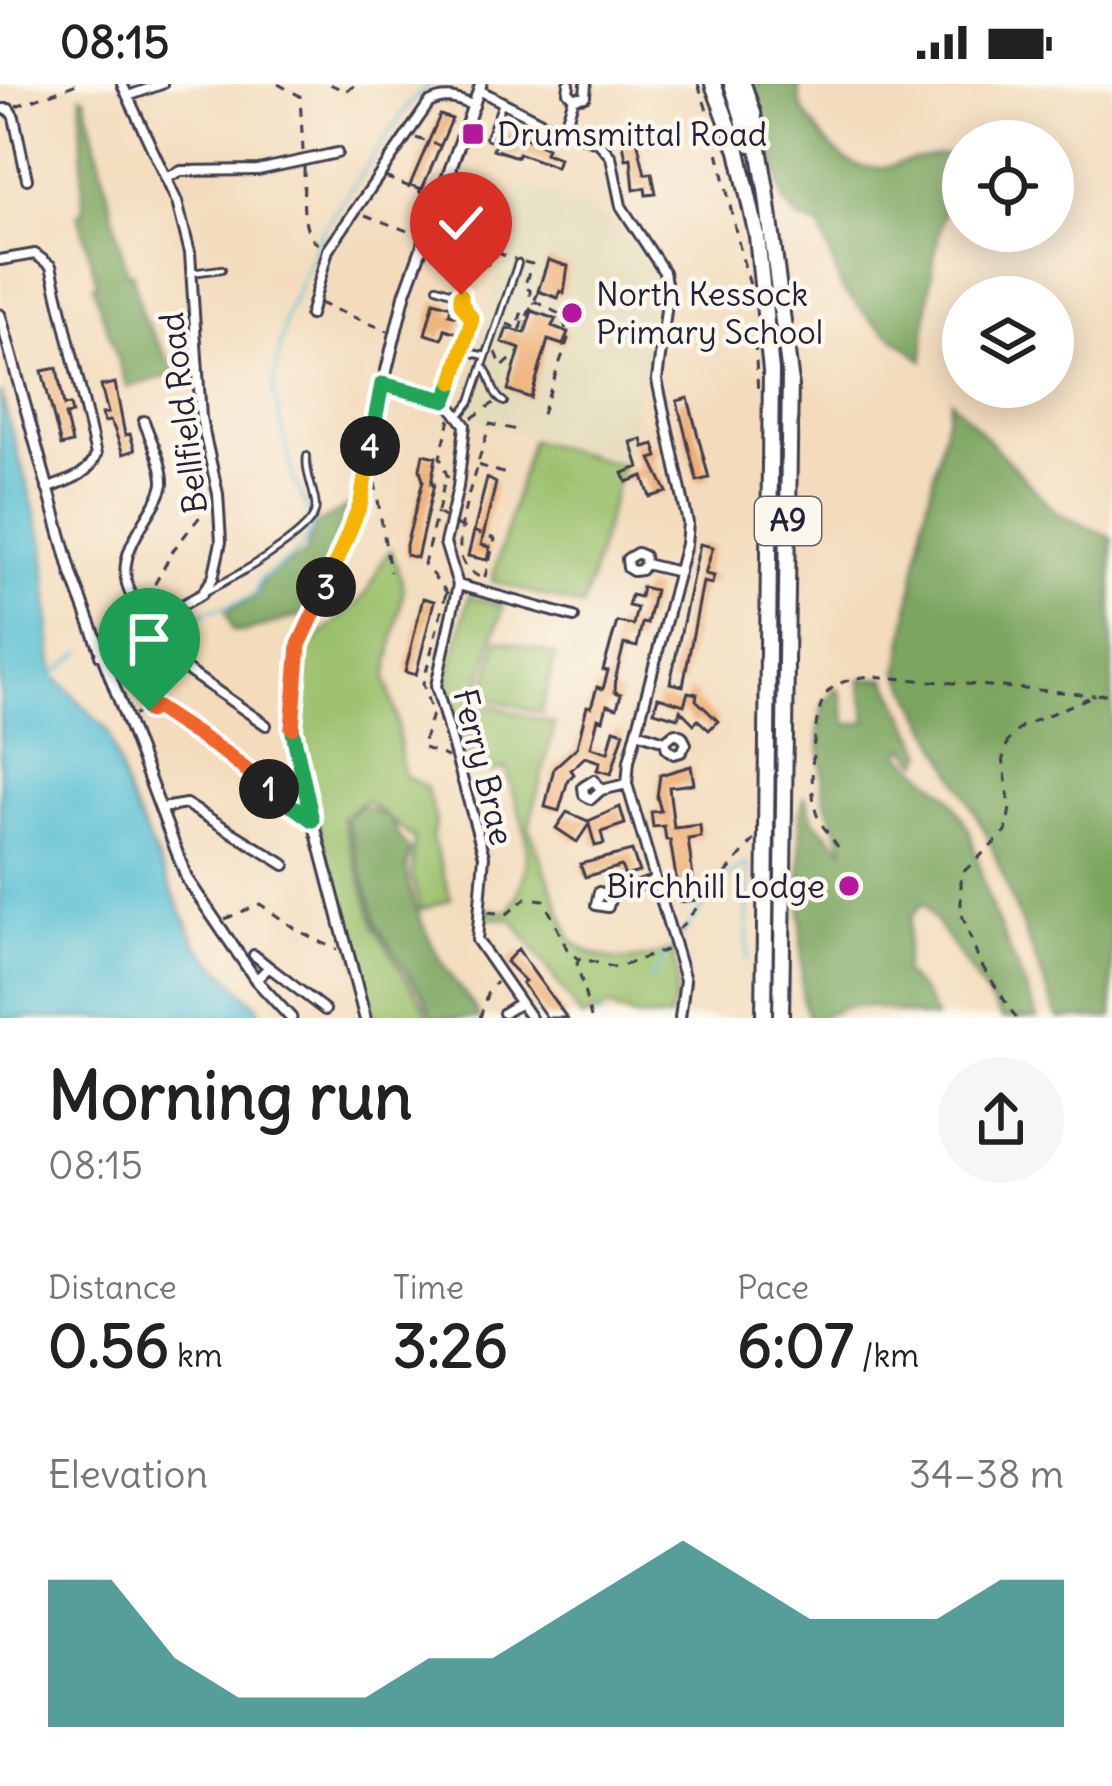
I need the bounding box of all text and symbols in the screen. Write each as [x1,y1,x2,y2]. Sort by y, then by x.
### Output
text: 08:15 [60,14,169,70]
place label: Drumsmittal Road [497,113,767,155]
map controls [942,120,1074,408]
button: locate [942,120,1074,252]
marker: Drumsmittal Road [460,121,486,147]
pin [410,172,512,295]
icon: check [428,190,494,256]
place label: North Kessock Primary School [596,273,823,353]
button: layers [942,276,1074,408]
marker: North Kessock Primary School [559,300,585,326]
street label: Bellfield Road [150,310,216,516]
pin: 4 [340,416,400,476]
text: 4 [360,425,380,467]
road number: A9 [755,497,821,545]
pin: 3 [296,557,356,617]
text: 3 [317,566,335,608]
pin [98,588,200,711]
icon: arrive [116,606,182,672]
street label: Ferry Brae [444,685,524,849]
pin: 1 [239,759,299,819]
text: 1 [262,768,276,810]
place label: Birchhill Lodge [606,865,825,907]
marker: Birchhill Lodge [836,873,862,899]
text: Morning run [48,1054,412,1137]
button: share [938,1057,1064,1183]
text: 08:15 [48,1141,143,1190]
text: Distance [48,1266,177,1308]
text: Time [393,1266,464,1308]
text: Pace [737,1266,809,1308]
text: 0.56 [48,1308,169,1383]
text: 3:26 [393,1308,508,1383]
text: 6:07 [737,1308,854,1383]
text: km [169,1334,223,1376]
text: /km [854,1334,919,1376]
text: Elevation [48,1450,208,1499]
text: 34–38 m [909,1450,1064,1499]

